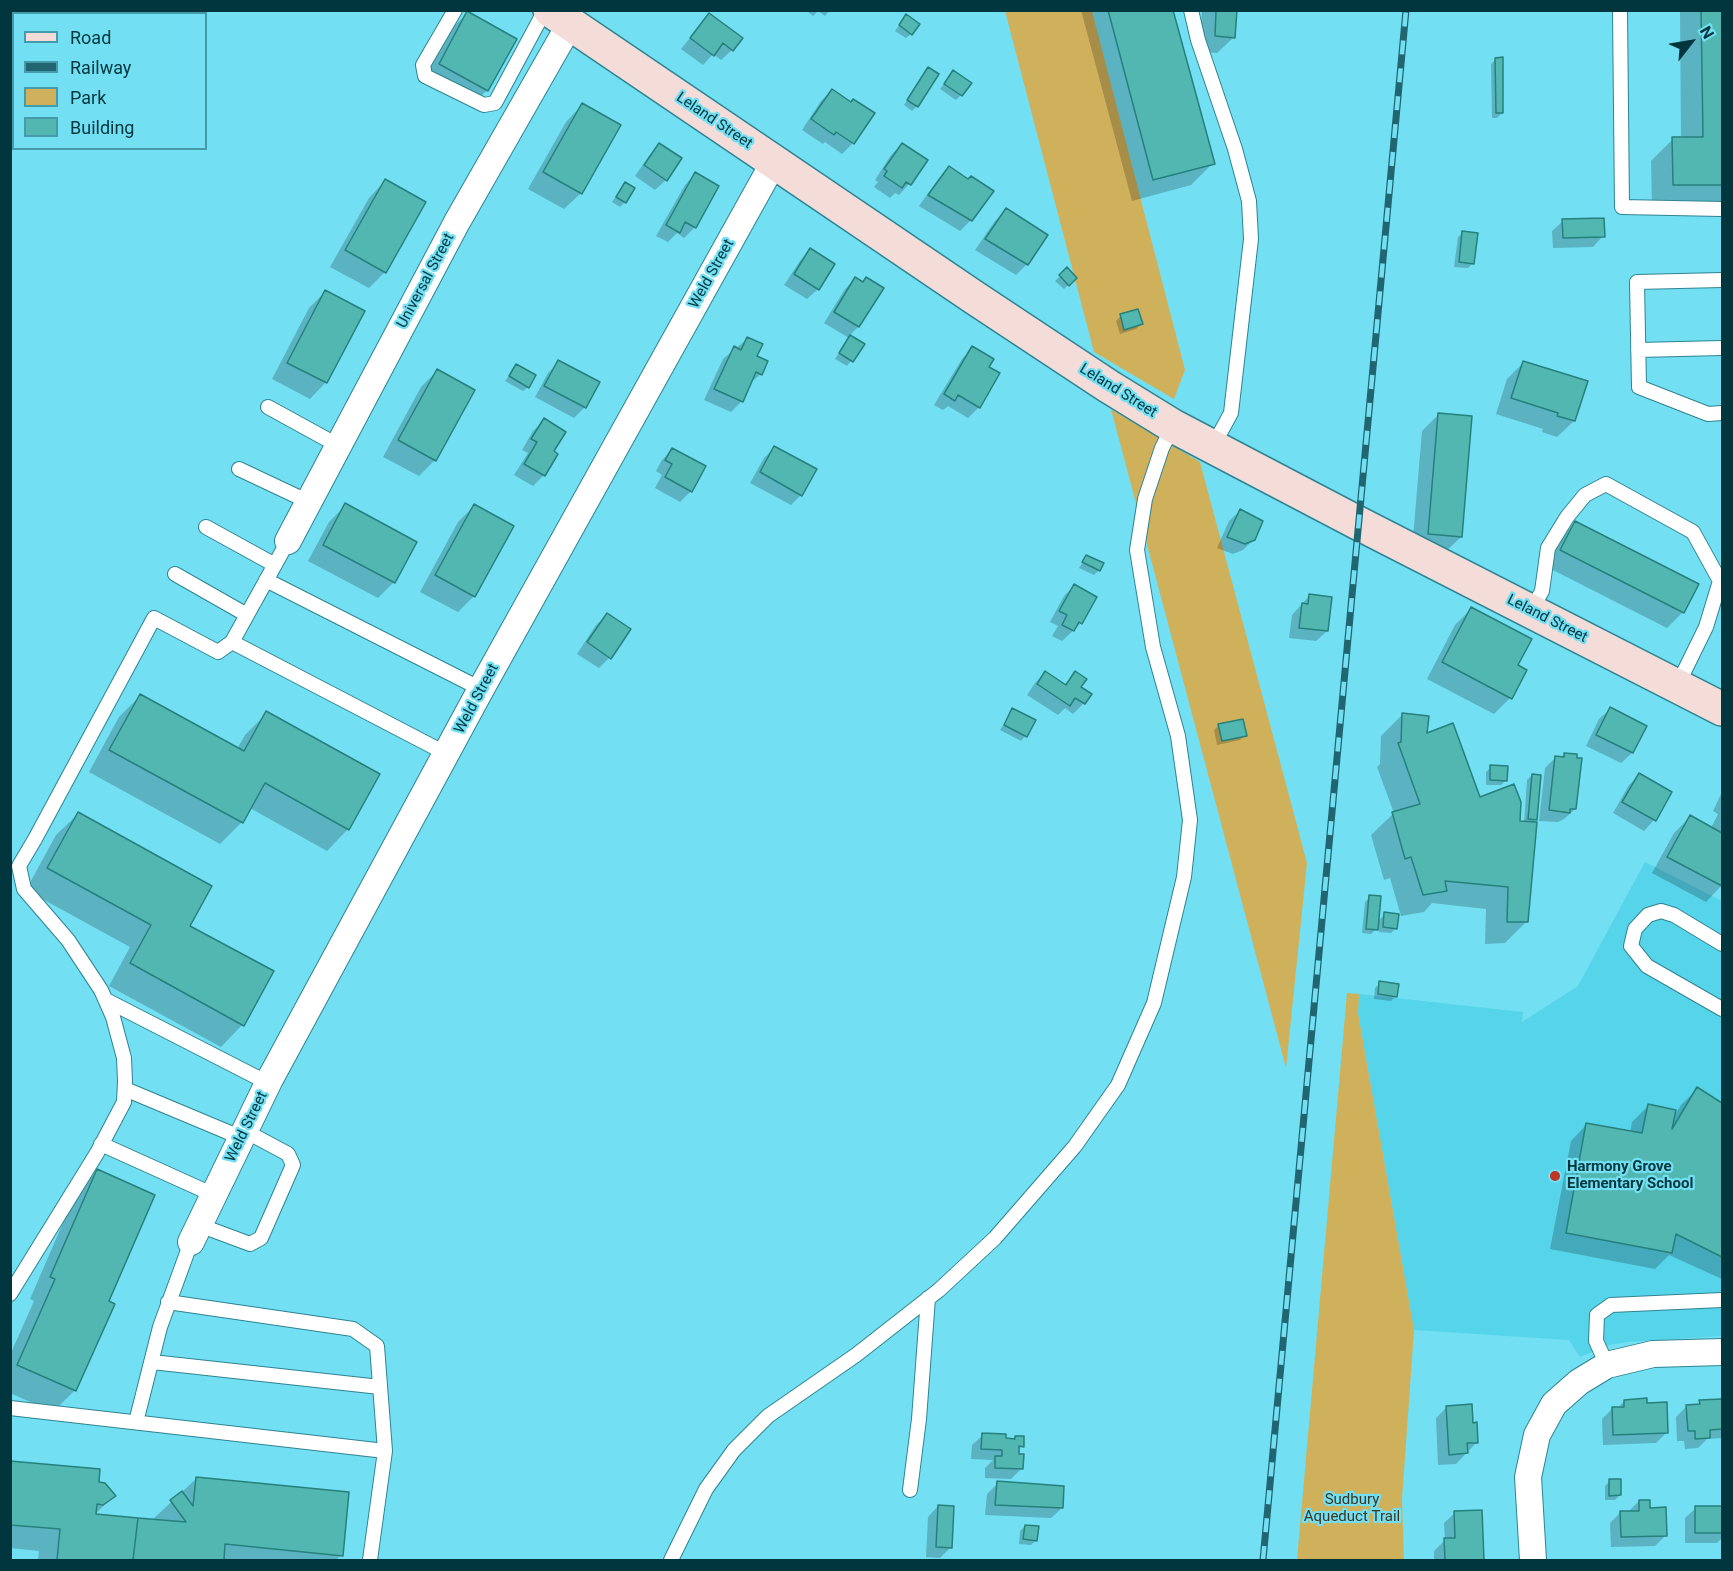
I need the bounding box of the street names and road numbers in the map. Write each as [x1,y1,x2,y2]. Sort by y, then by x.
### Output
street label: Leland Street [673,89,755,153]
street label: Universal Street [393,231,459,331]
street label: Weld Street [686,236,738,312]
street label: Leland Street [1076,360,1160,422]
street label: Leland Street [1504,591,1590,647]
street label: Weld Street [451,661,503,737]
street label: Weld Street [222,1089,272,1165]

